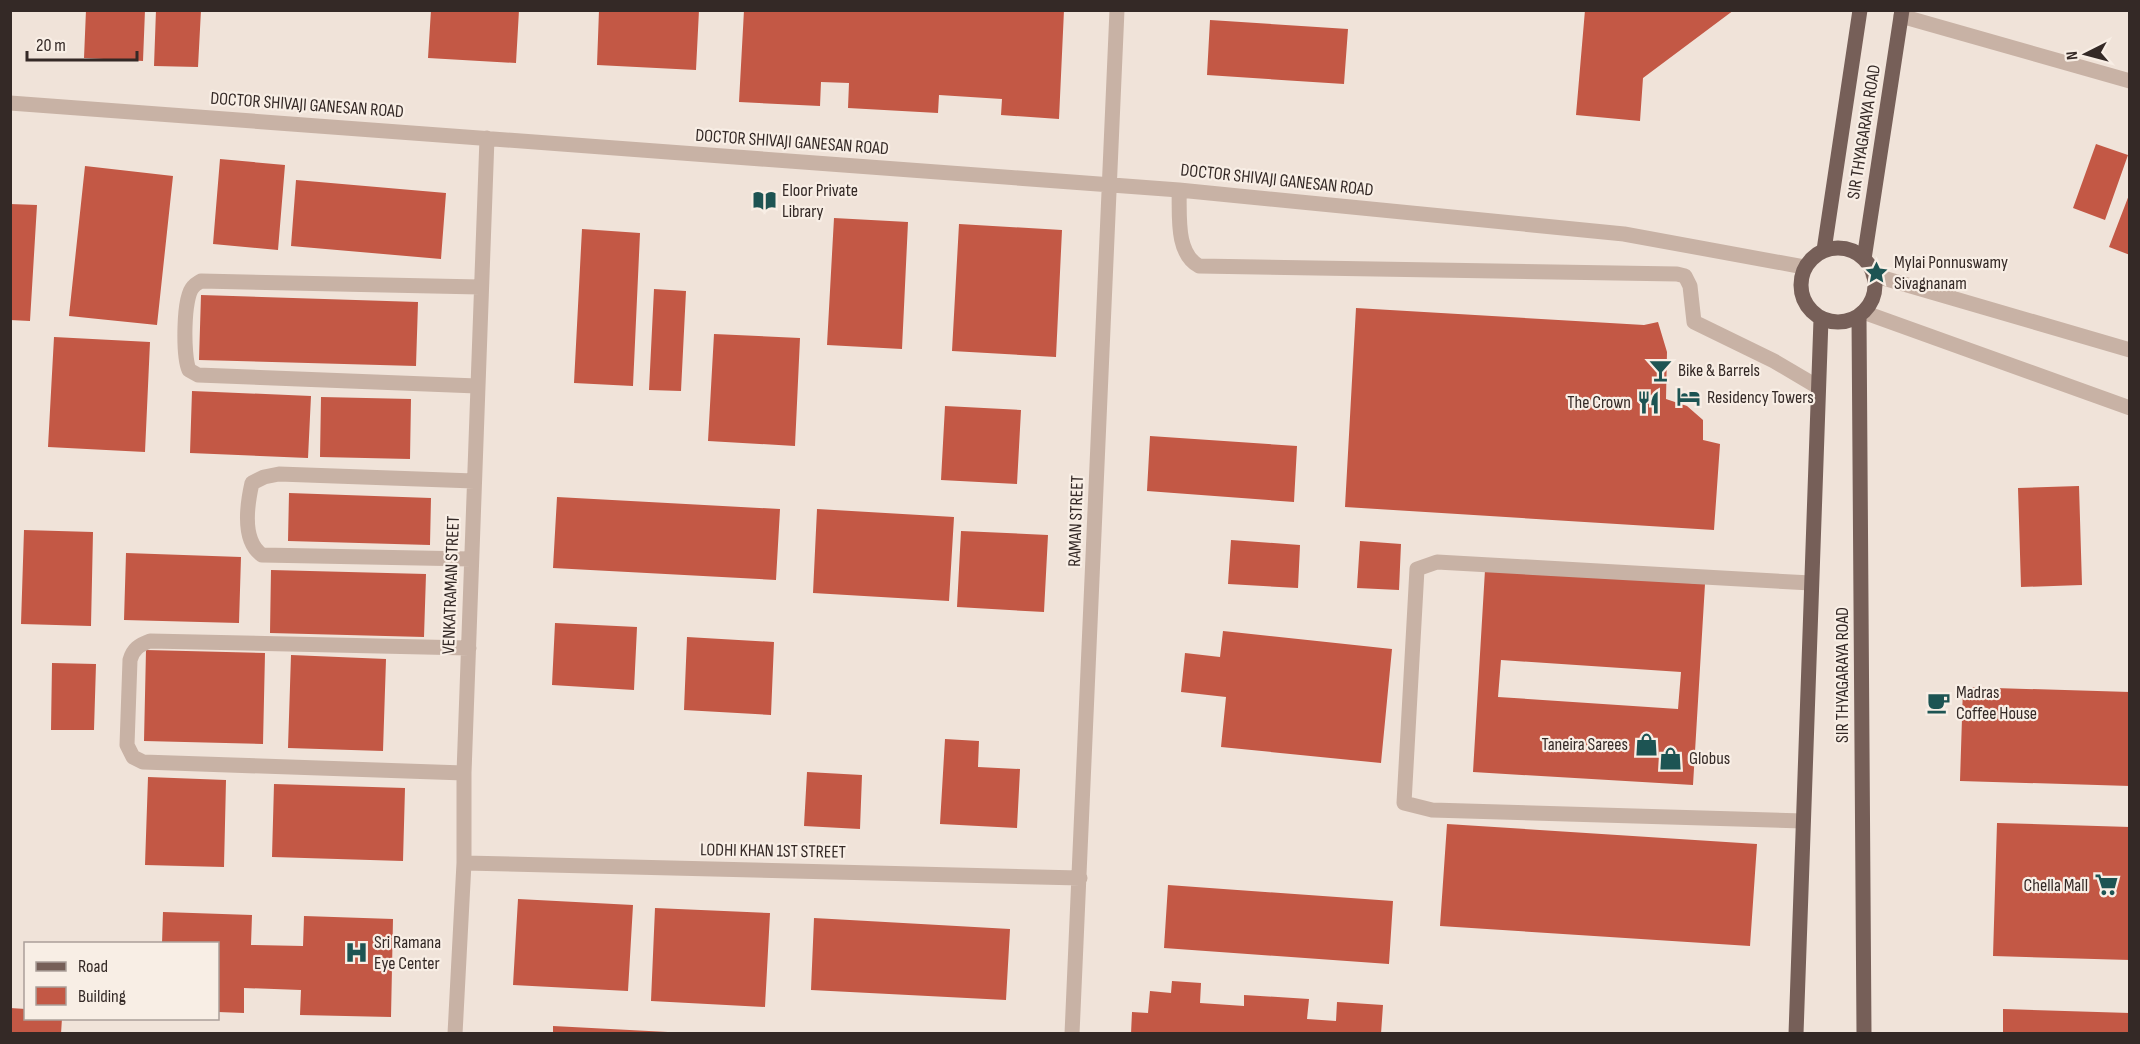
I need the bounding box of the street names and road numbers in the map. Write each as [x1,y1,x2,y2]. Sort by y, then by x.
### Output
street label: SIR THYAGARAYA ROAD [1843,63,1885,201]
street label: DOCTOR SHIVAJI GANESAN ROAD [210,88,404,122]
street label: DOCTOR SHIVAJI GANESAN ROAD [695,125,889,159]
street label: DOCTOR SHIVAJI GANESAN ROAD [1180,159,1374,201]
street label: RAMAN STREET [1064,475,1088,567]
street label: VENKATRAMAN STREET [438,515,464,655]
street label: SIR THYAGARAYA ROAD [1832,607,1853,743]
street label: LODHI KHAN 1ST STREET [700,839,846,863]

